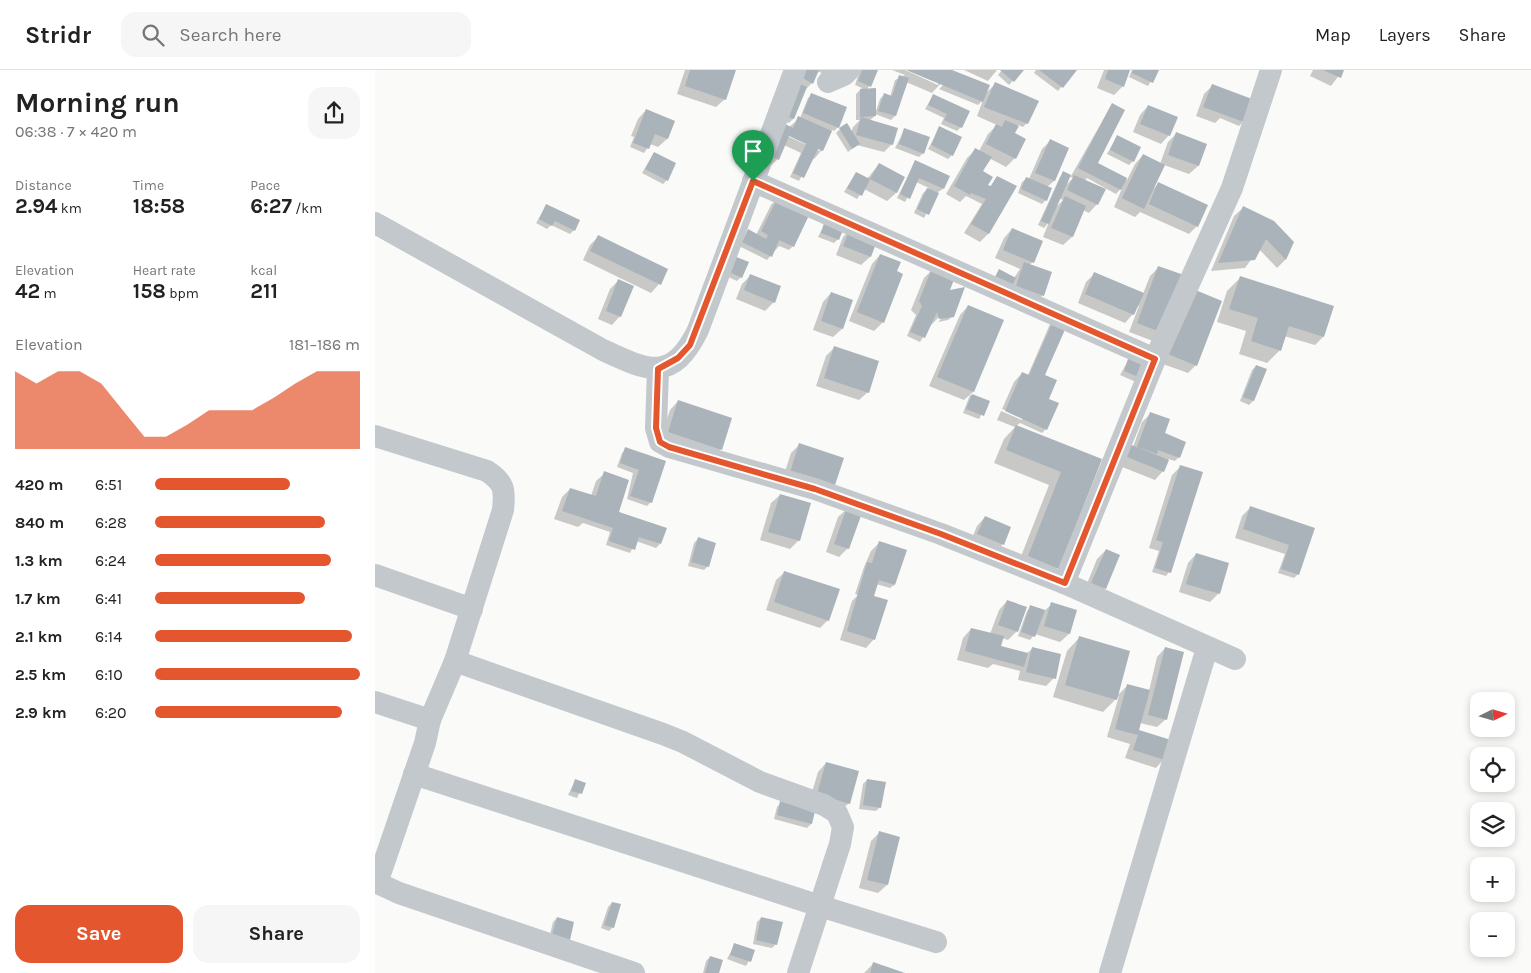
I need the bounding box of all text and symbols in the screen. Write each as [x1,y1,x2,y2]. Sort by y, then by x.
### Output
search box [121,12,471,57]
text: Stridr [25,21,91,49]
icon: search [139,21,167,49]
text: Search here [179,24,281,46]
text: Map [1315,24,1351,46]
text: Layers [1379,24,1431,46]
text: Share [1459,24,1506,46]
text: Morning run [15,86,180,119]
button: share [308,87,360,139]
text: 06:38 · 7 × 420 m [15,122,137,141]
pin [732,130,774,181]
icon: arrive [739,137,767,165]
text: Distance [15,177,72,194]
text: Time [133,177,164,194]
text: Pace [250,177,280,194]
text: 2.94 [15,194,58,218]
text: 18:58 [133,194,185,218]
text: 6:27 [250,194,292,218]
text: km [58,200,82,217]
text: /km [292,200,322,217]
text: Elevation [15,262,74,279]
text: Heart rate [133,262,196,279]
text: kcal [250,262,277,279]
text: 42 [15,279,40,303]
text: 158 [133,279,166,303]
text: 211 [250,279,278,303]
text: m [40,285,57,302]
text: bpm [166,285,199,302]
text: Elevation [15,335,83,354]
text: 181–186 m [289,335,360,354]
text: 420 m [15,475,64,494]
text: 6:51 [95,475,122,494]
text: 840 m [15,513,64,532]
text: 6:28 [95,513,127,532]
text: 1.3 km [15,551,63,570]
text: 6:24 [95,551,126,570]
text: 1.7 km [15,589,61,608]
text: 6:41 [95,589,122,608]
text: 2.1 km [15,627,63,646]
text: 6:14 [95,627,122,646]
text: 2.5 km [15,665,66,684]
text: 6:10 [95,665,123,684]
north arrow [1470,692,1515,738]
map controls [1470,692,1515,957]
text: 2.9 km [15,703,67,722]
text: 6:20 [95,703,127,722]
button: locate [1470,747,1515,792]
button: layers [1470,802,1515,847]
button: + [1470,857,1515,902]
button: Save [15,905,183,963]
button: Share [193,905,360,963]
button: − [1470,912,1515,957]

